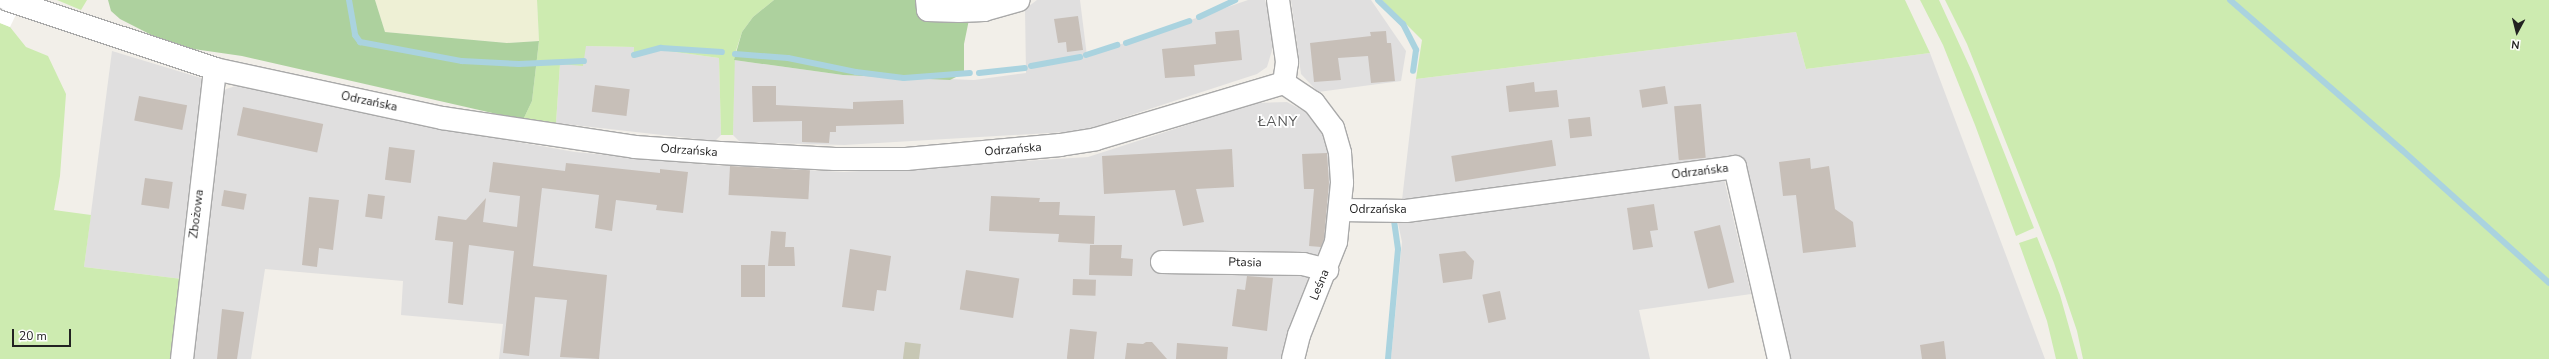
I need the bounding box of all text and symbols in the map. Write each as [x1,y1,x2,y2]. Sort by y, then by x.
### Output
north arrow [2497,12,2537,52]
text: N [2510,36,2520,52]
street label: Odrzańska [339,89,399,115]
district label: ŁANY [1258,114,1298,130]
street label: Odrzańska [984,140,1042,160]
street label: Odrzańska [660,142,718,160]
street label: Odrzańska [1671,161,1729,183]
street label: Zbożowa [187,189,207,239]
street label: Odrzańska [1349,203,1407,217]
street label: Ptasia [1228,256,1262,270]
street label: Leśna [1307,268,1333,302]
scale bar [14,321,73,347]
text: 20 m [19,328,47,344]

